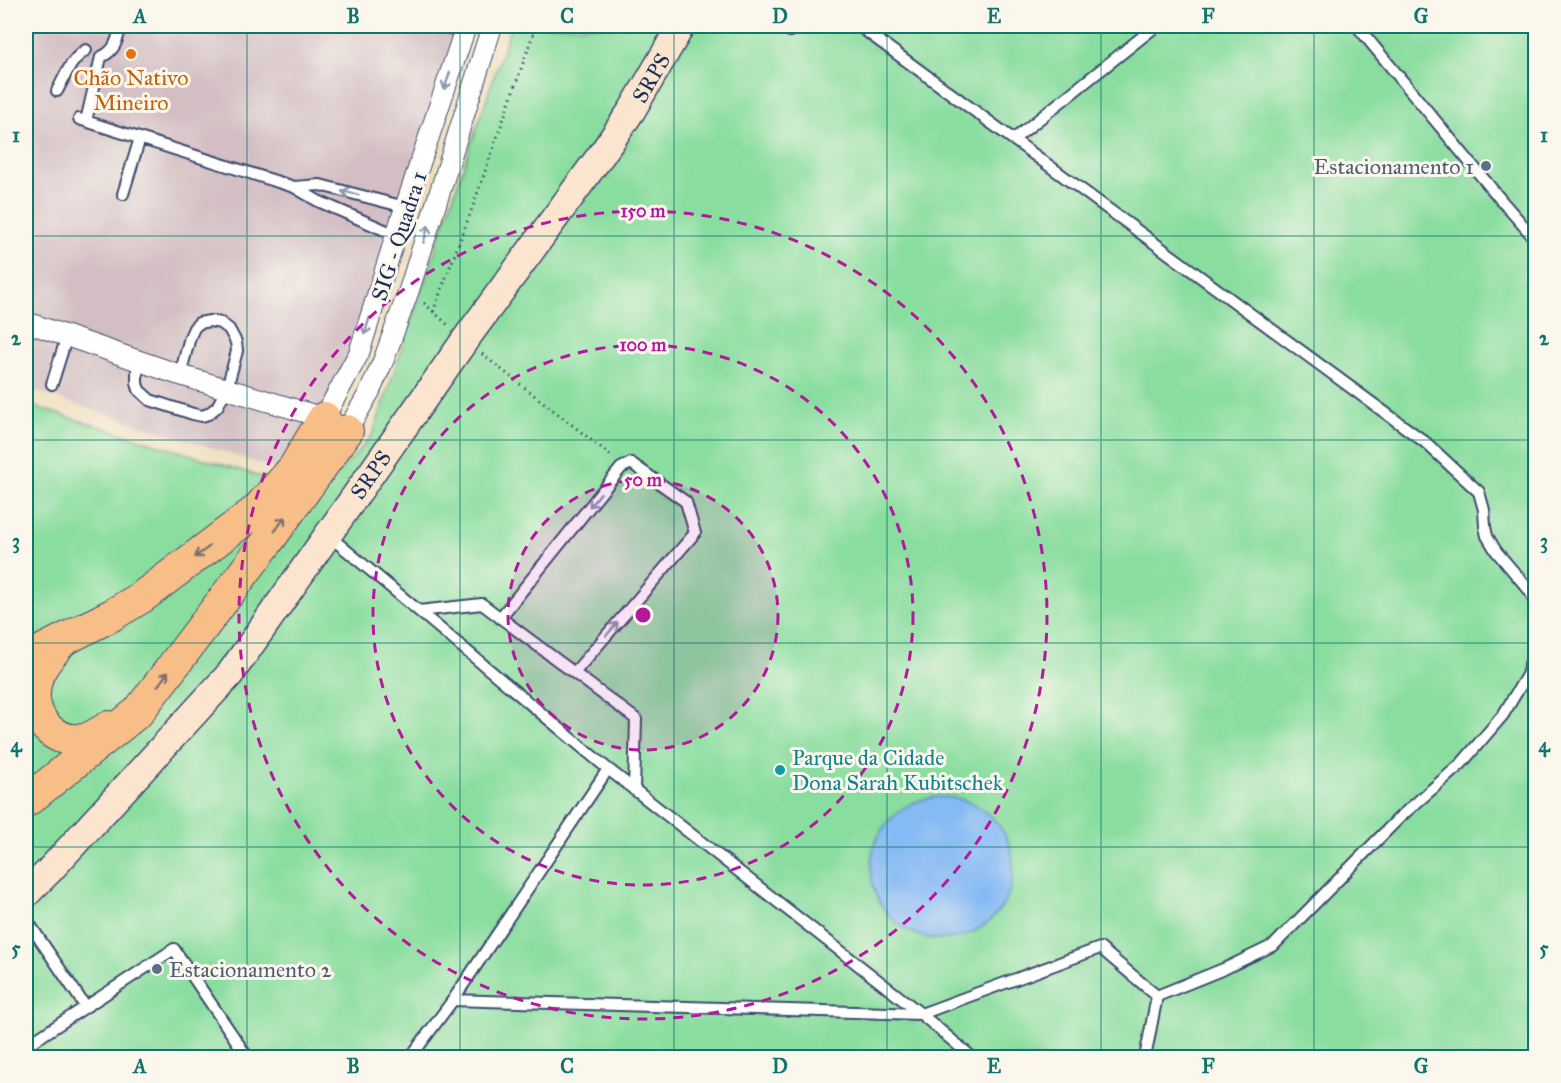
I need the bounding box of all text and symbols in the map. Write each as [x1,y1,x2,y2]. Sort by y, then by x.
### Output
text: A [131,4,147,28]
text: B [346,4,360,28]
text: C [560,4,574,28]
text: D [772,4,788,28]
text: E [987,4,1002,28]
text: F [1201,4,1215,28]
text: G [1414,4,1429,28]
marker: Chão Nativo Mineiro [124,47,138,61]
street label: SRPS [626,48,676,108]
place label: Chão Nativo Mineiro [73,64,189,116]
one-way arrow [441,71,452,90]
text: 1 [12,123,20,147]
text: 1 [1540,123,1548,147]
place label: Estacionamento 1 [1314,153,1474,180]
marker: Estacionamento 1 [1479,159,1493,173]
street label: SIG - Quadra 1 [365,168,433,304]
one-way arrow [341,186,360,198]
text: 150 m [621,200,666,222]
one-way arrow [421,225,432,244]
one-way arrow [361,316,372,335]
text: 2 [11,326,22,350]
text: 2 [1539,326,1550,350]
text: 100 m [620,334,667,356]
street label: SRPS [344,445,397,504]
text: 50 m [624,469,663,491]
one-way arrow [589,491,602,507]
one-way arrow [274,516,286,532]
text: 3 [12,529,20,554]
text: 3 [1540,529,1548,554]
one-way arrow [194,546,210,559]
centre of rings [633,605,653,625]
one-way arrow [605,622,619,637]
one-way arrow [156,672,169,688]
text: 4 [10,733,22,758]
text: 4 [1538,733,1550,758]
place label: Parque da Cidade Dona Sarah Kubitschek [792,744,1004,796]
marker: Parque da Cidade Dona Sarah Kubitschek [773,763,787,777]
text: 5 [11,936,21,960]
text: 5 [1539,936,1549,960]
place label: Estacionamento 2 [169,956,332,983]
marker: Estacionamento 2 [150,962,164,976]
text: A [131,1054,147,1078]
text: B [346,1054,360,1078]
text: C [560,1054,574,1078]
text: D [772,1054,788,1078]
text: E [987,1054,1002,1078]
text: F [1201,1054,1215,1078]
text: G [1414,1054,1429,1078]

